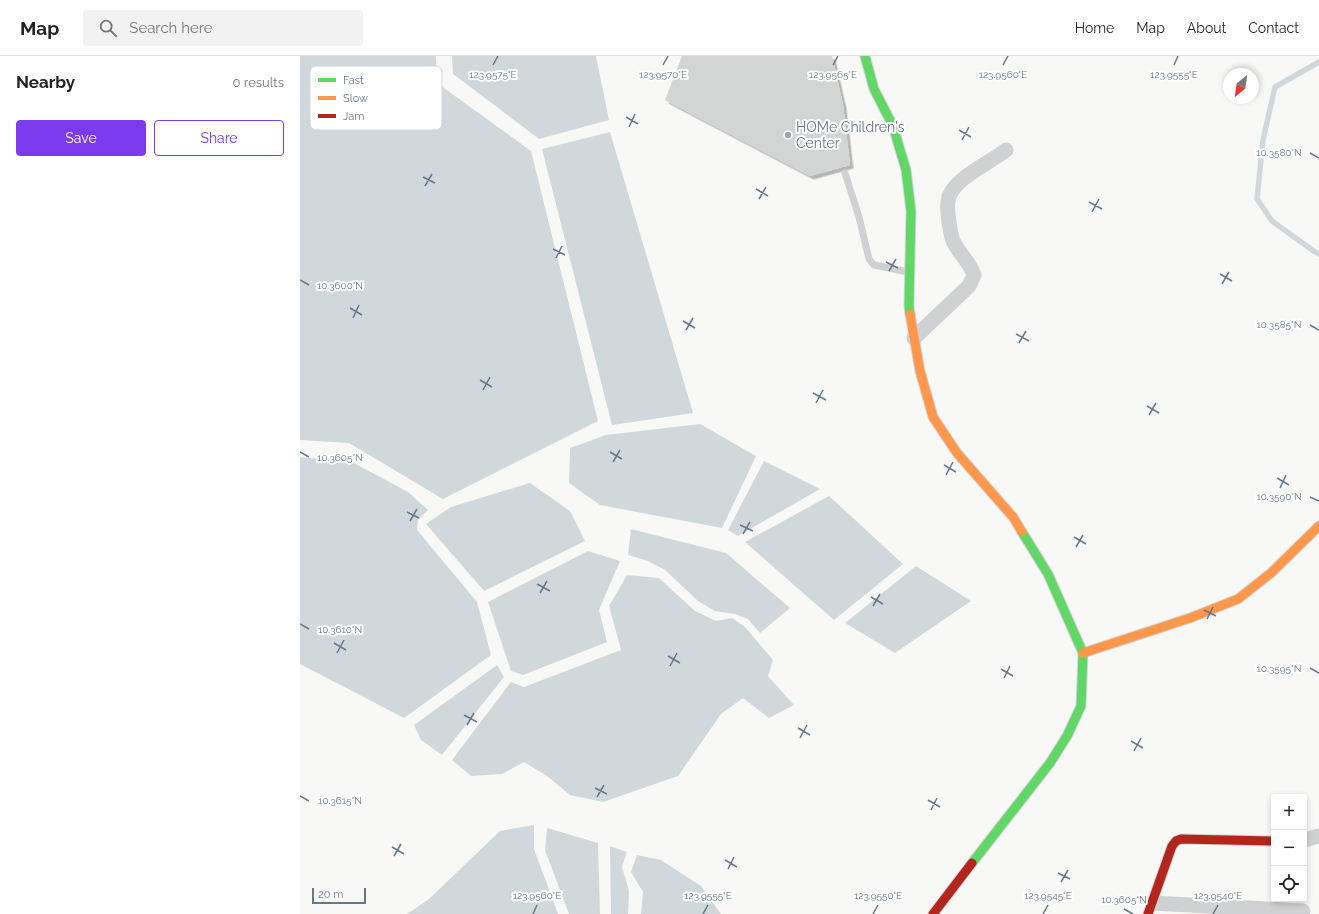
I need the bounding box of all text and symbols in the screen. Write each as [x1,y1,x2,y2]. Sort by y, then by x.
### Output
search box [83,10,363,46]
text: Map [20,17,59,39]
icon: search [97,17,119,39]
text: Search here [129,19,213,37]
text: Home [1075,20,1114,36]
text: Map [1136,20,1165,36]
text: About [1187,20,1226,36]
text: Contact [1248,20,1299,36]
legend [310,66,442,130]
north arrow [1223,68,1259,104]
text: 123.9575°E [469,69,517,80]
text: 123.9570°E [639,69,687,80]
text: 123.9565°E [809,69,857,80]
text: 123.9560°E [979,69,1027,80]
text: 123.9555°E [1150,69,1198,80]
text: Nearby [16,72,75,92]
text: Fast [343,74,364,87]
text: 0 results [233,75,284,90]
text: Slow [343,92,368,105]
text: Jam [343,110,364,123]
place label: HOMe Children's Center [796,119,905,151]
button: Save [16,120,146,156]
button: Share [154,120,284,156]
marker: HOMe Children's Center [783,130,793,140]
text: 10.3580°N [1256,147,1302,158]
text: 10.3600°N [317,280,363,291]
text: 10.3585°N [1257,319,1301,330]
text: 10.3605°N [317,452,363,463]
text: 10.3590°N [1256,491,1302,502]
text: 10.3610°N [318,624,362,635]
text: 10.3595°N [1257,663,1301,674]
map controls [1271,794,1307,902]
button: + [1271,794,1307,830]
text: 10.3615°N [318,795,362,806]
button: − [1271,830,1307,866]
button: locate [1271,866,1307,902]
scale bar [312,886,366,905]
text: 20 m [318,888,343,901]
text: 123.9560°E [513,890,561,901]
text: 123.9555°E [684,890,732,901]
text: 123.9550°E [854,890,902,901]
text: 123.9545°E [1024,890,1072,901]
text: 123.9540°E [1194,890,1242,901]
text: 10.3605°N [1101,894,1147,905]

